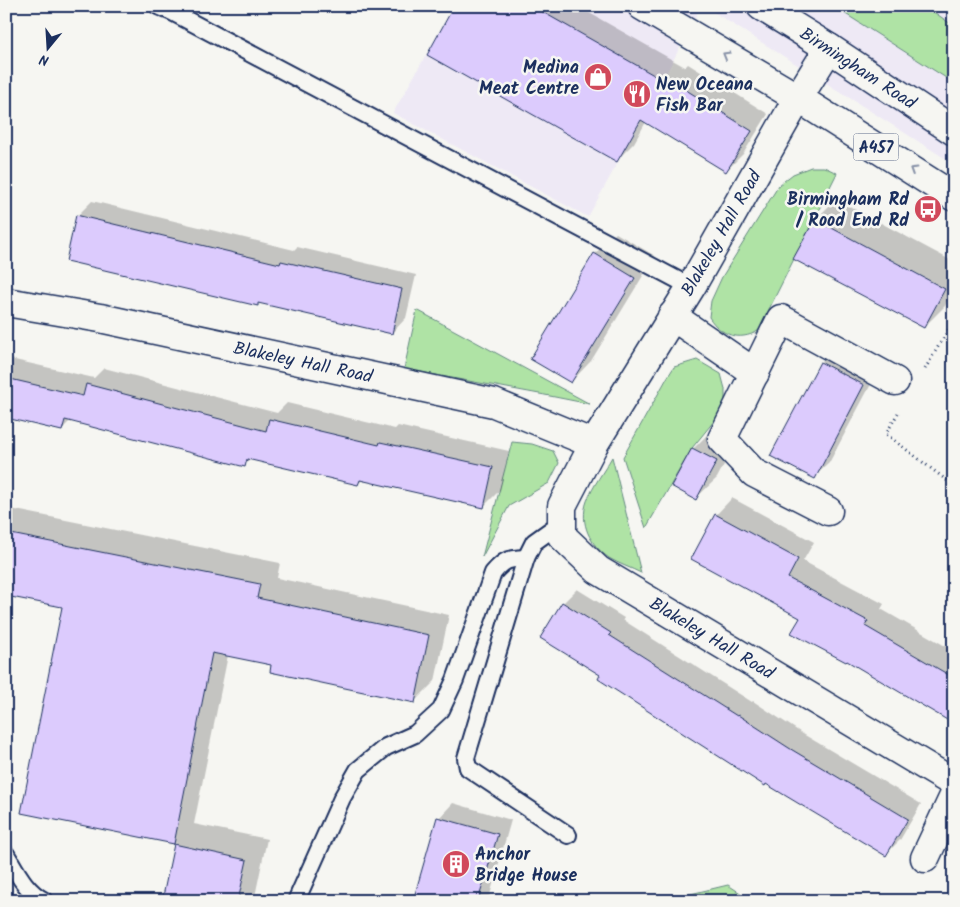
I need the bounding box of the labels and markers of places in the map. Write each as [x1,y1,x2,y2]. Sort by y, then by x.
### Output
place label: Medina Meat Centre [479,54,579,104]
shop icon: Medina Meat Centre [583,62,613,92]
place label: New Oceana Fish Bar [656,71,753,121]
restaurant icon: New Oceana Fish Bar [622,79,652,109]
place label: Birmingham Rd / Rood End Rd [787,186,909,236]
bus stop icon: Birmingham Rd / Rood End Rd [913,194,943,224]
place label: Anchor Bridge House [475,841,578,891]
building icon: Anchor Bridge House [441,849,471,879]

